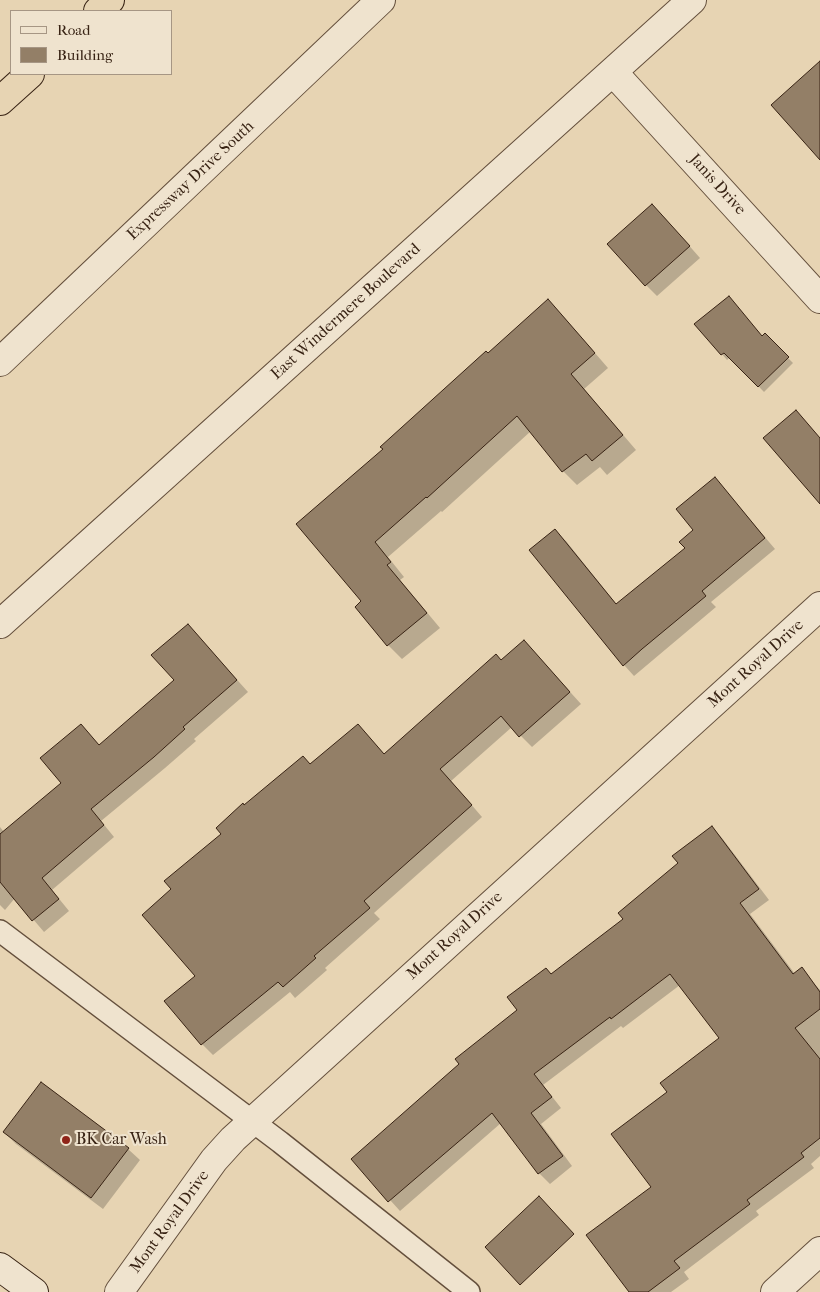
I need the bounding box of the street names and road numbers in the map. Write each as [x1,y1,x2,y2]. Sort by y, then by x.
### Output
street label: Expressway Drive South [124,117,258,245]
street label: Janis Drive [685,151,749,219]
street label: East Windermere Boulevard [267,240,425,384]
street label: Mont Royal Drive [704,616,808,712]
street label: Mont Royal Drive [403,888,507,984]
street label: Mont Royal Drive [126,1167,214,1277]

